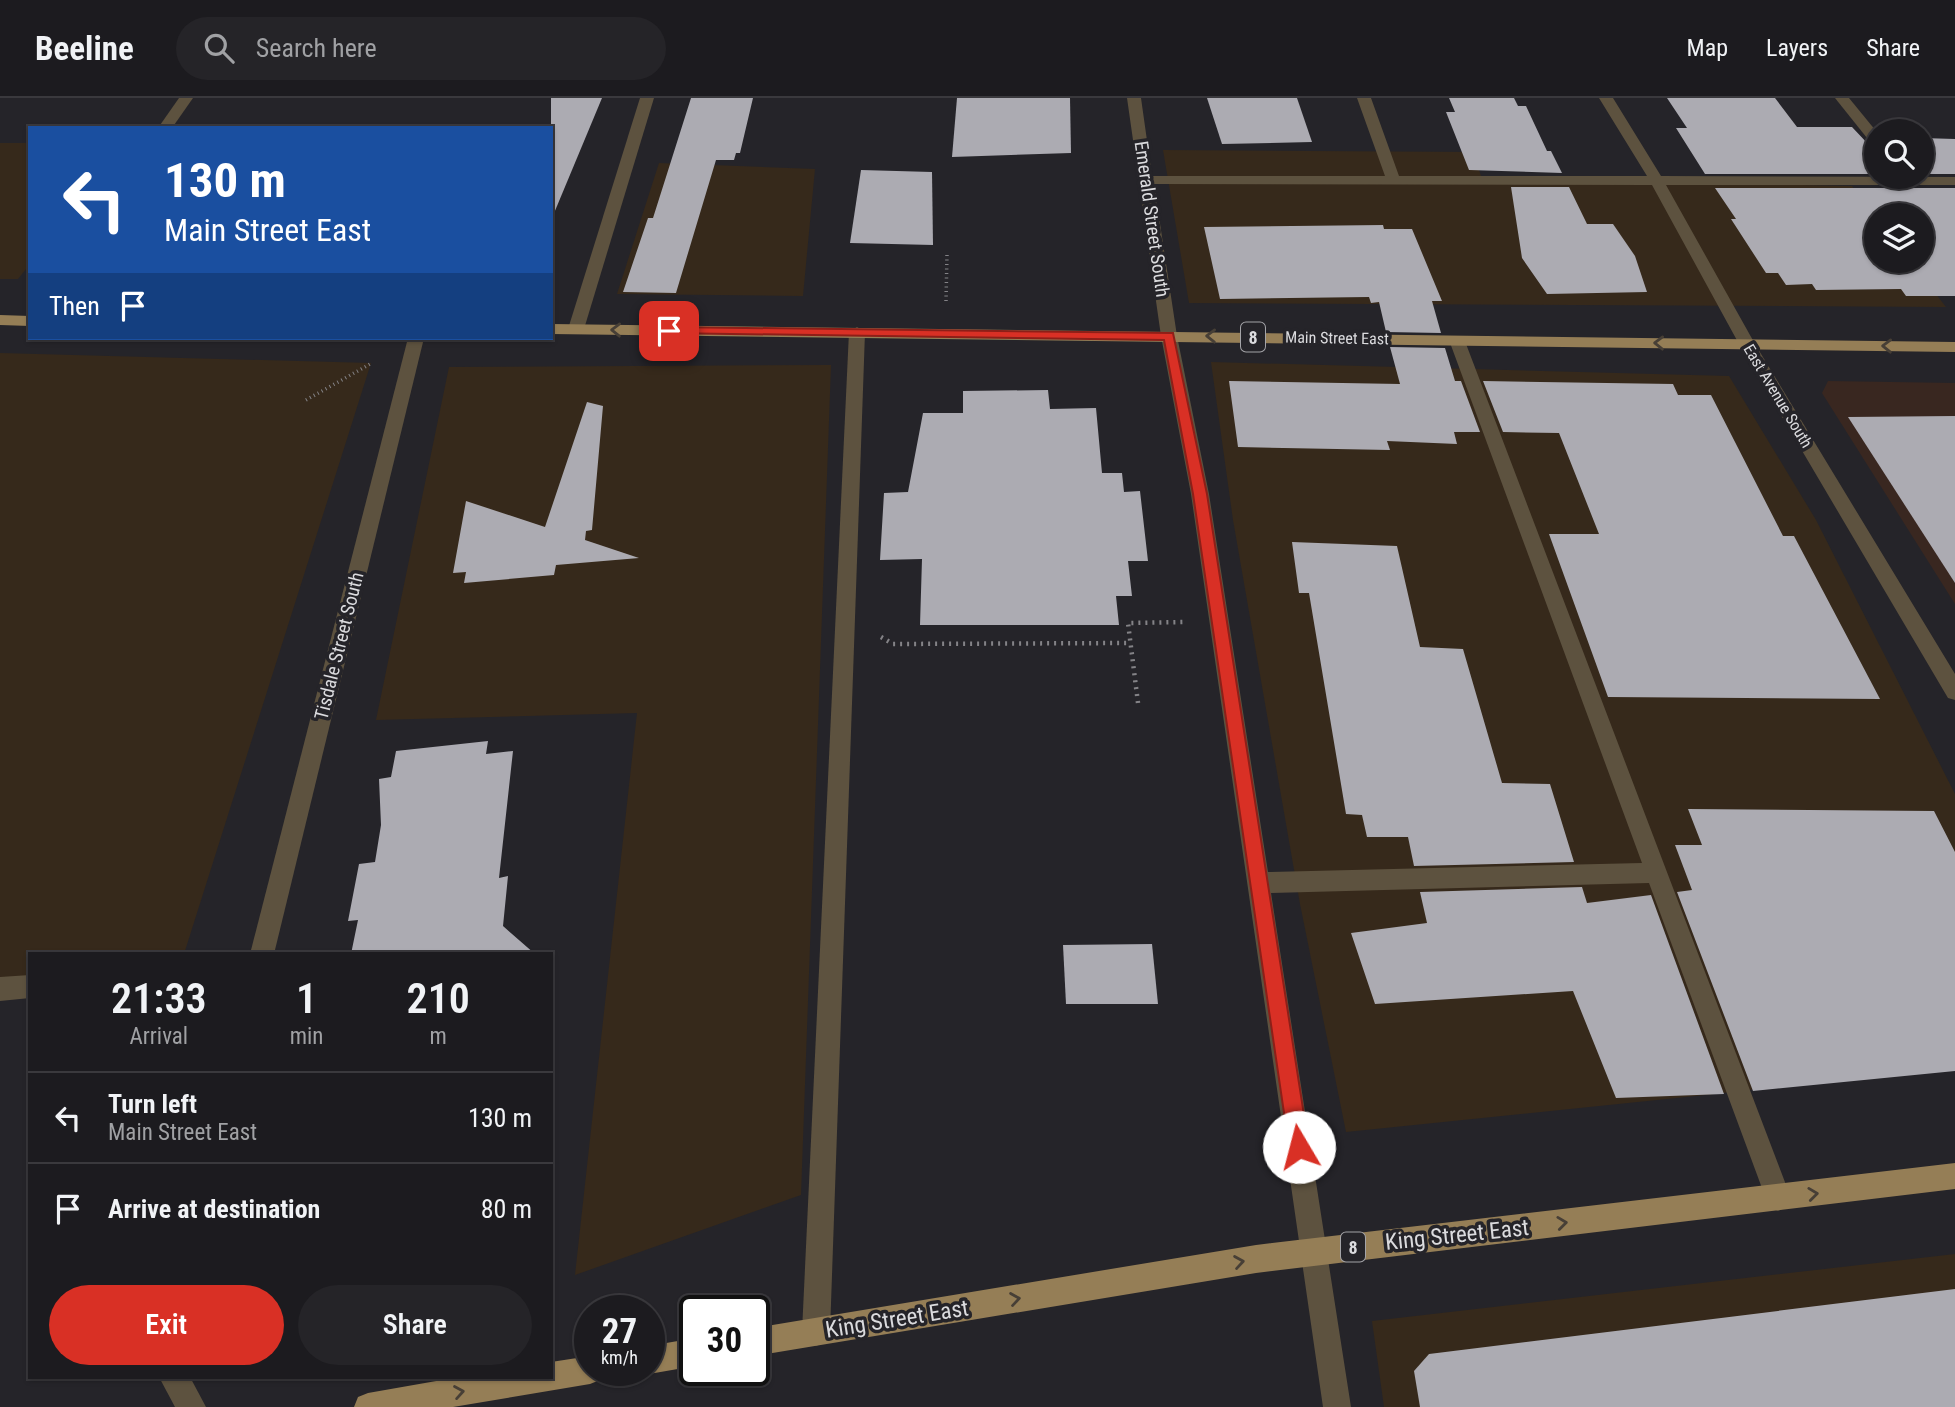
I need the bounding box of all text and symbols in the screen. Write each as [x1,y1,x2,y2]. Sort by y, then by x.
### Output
search box [176,17,666,80]
text: Beeline [35,29,134,68]
icon: search [200,29,238,67]
text: Search here [256,33,377,63]
text: Map [1687,34,1728,62]
text: Layers [1766,34,1828,62]
text: Share [1866,34,1920,62]
map controls [1864,119,1934,273]
button: search [1864,119,1934,189]
street label: Emerald Street South [1130,139,1174,299]
text: 130 m [164,152,286,209]
icon: left [49,154,140,245]
button: layers [1864,203,1934,273]
text: Main Street East [164,211,371,249]
icon: arrive [114,287,152,325]
text: Then [49,291,100,321]
pin [639,301,699,361]
icon: arrive [650,312,688,350]
one-way arrow [611,322,621,338]
road number: 8 [1241,323,1265,352]
one-way arrow [1206,328,1216,344]
street label: Main Street East [1285,328,1389,348]
one-way arrow [1654,335,1665,350]
one-way arrow [1881,338,1892,354]
street label: East Avenue South [1740,341,1816,451]
street label: Tisdale Street South [310,570,368,722]
text: 21:33 [111,974,207,1023]
text: 1 [296,974,317,1023]
text: 210 [407,974,470,1023]
text: Arrival [130,1023,188,1050]
text: min [290,1023,323,1050]
text: m [430,1023,447,1050]
text: Turn left [108,1089,197,1119]
icon: left [49,1099,87,1137]
text: 130 m [468,1103,532,1133]
position arrow [1262,1110,1336,1184]
text: Main Street East [108,1119,257,1146]
one-way arrow [1807,1186,1819,1201]
icon: arrive [49,1190,87,1228]
text: Arrive at destination [108,1194,320,1224]
text: 80 m [481,1194,532,1224]
street label: King Street East [1384,1214,1530,1256]
one-way arrow [1557,1215,1568,1230]
road number: 8 [1341,1232,1365,1262]
one-way arrow [1233,1255,1245,1270]
button: Exit [49,1285,284,1365]
button: Share [298,1285,532,1365]
one-way arrow [1009,1292,1021,1307]
street label: King Street East [824,1294,970,1344]
speed limit sign: 30 [679,1295,770,1386]
text: 27 [602,1311,637,1352]
text: km/h [601,1347,638,1368]
one-way arrow [453,1385,465,1400]

